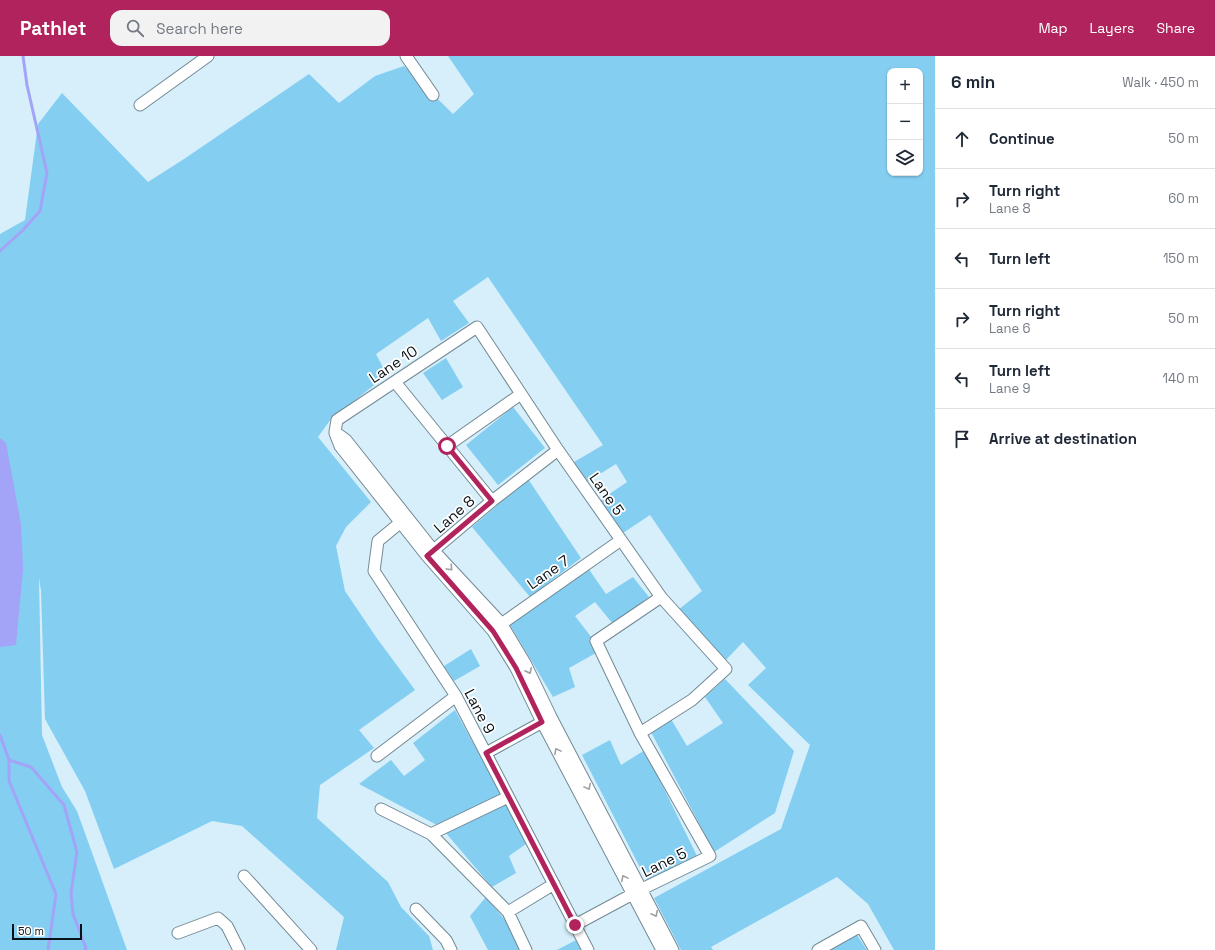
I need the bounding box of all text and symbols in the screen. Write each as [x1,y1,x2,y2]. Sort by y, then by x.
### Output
search box [110,10,390,46]
text: Pathlet [20,16,86,41]
icon: search [124,17,146,39]
text: Search here [156,19,243,38]
text: Map [1038,19,1068,37]
text: Layers [1090,19,1134,37]
text: Share [1156,19,1195,37]
map controls [887,68,923,176]
button: + [887,68,923,104]
text: 6 min [951,71,995,93]
text: Walk · 450 m [1122,74,1199,91]
button: − [887,104,923,140]
icon: ahead [951,128,973,150]
text: Continue [989,129,1055,148]
text: 50 m [1168,130,1199,147]
button: layers [887,140,923,176]
text: Turn right [989,181,1060,200]
icon: right [951,188,973,210]
text: 60 m [1168,190,1199,207]
text: Lane 8 [989,200,1031,217]
icon: left [951,248,973,270]
text: Turn left [989,249,1051,268]
text: 150 m [1163,250,1199,267]
text: Turn right [989,301,1060,320]
icon: right [951,308,973,330]
text: 50 m [1168,310,1199,327]
text: Lane 6 [989,320,1031,337]
street label: Lane 10 [365,341,421,387]
text: Turn left [989,361,1051,380]
icon: left [951,368,973,390]
text: 140 m [1163,370,1199,387]
text: Lane 9 [989,380,1031,397]
icon: arrive [951,428,973,450]
text: Arrive at destination [989,429,1137,448]
route start [438,437,456,455]
street label: Lane 5 [586,469,628,519]
street label: Lane 8 [430,491,478,537]
street label: Lane 7 [523,551,573,593]
one-way arrow [446,564,453,571]
one-way arrow [524,667,532,674]
street label: Lane 9 [460,685,500,737]
one-way arrow [554,748,562,755]
one-way arrow [583,782,591,790]
street label: Lane 5 [638,843,690,881]
one-way arrow [621,875,629,882]
one-way arrow [650,910,658,918]
route end [566,916,584,934]
scale bar [12,922,82,941]
text: 50 m [18,924,44,938]

